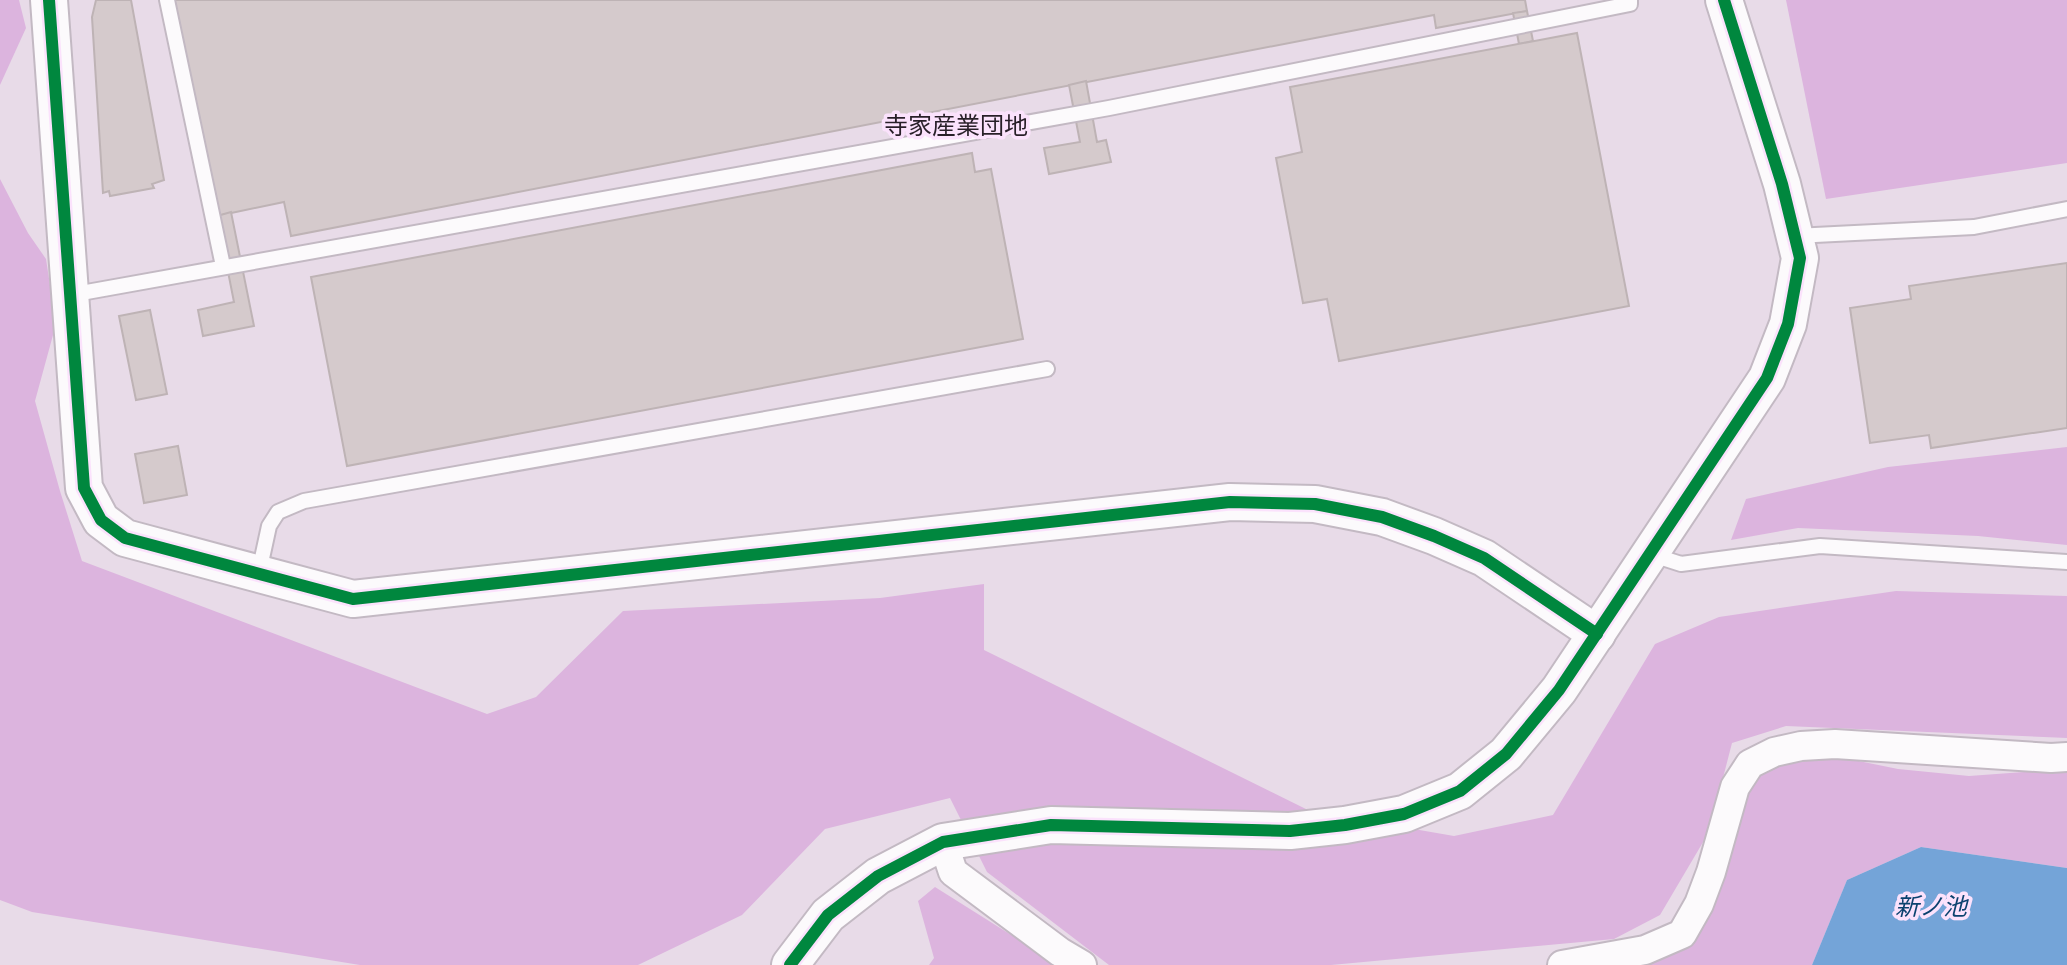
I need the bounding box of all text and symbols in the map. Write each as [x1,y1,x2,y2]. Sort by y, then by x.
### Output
district label: 寺家産業団地 [884,111,1028,139]
water label: 新ノ池 [1895,892,1969,920]

